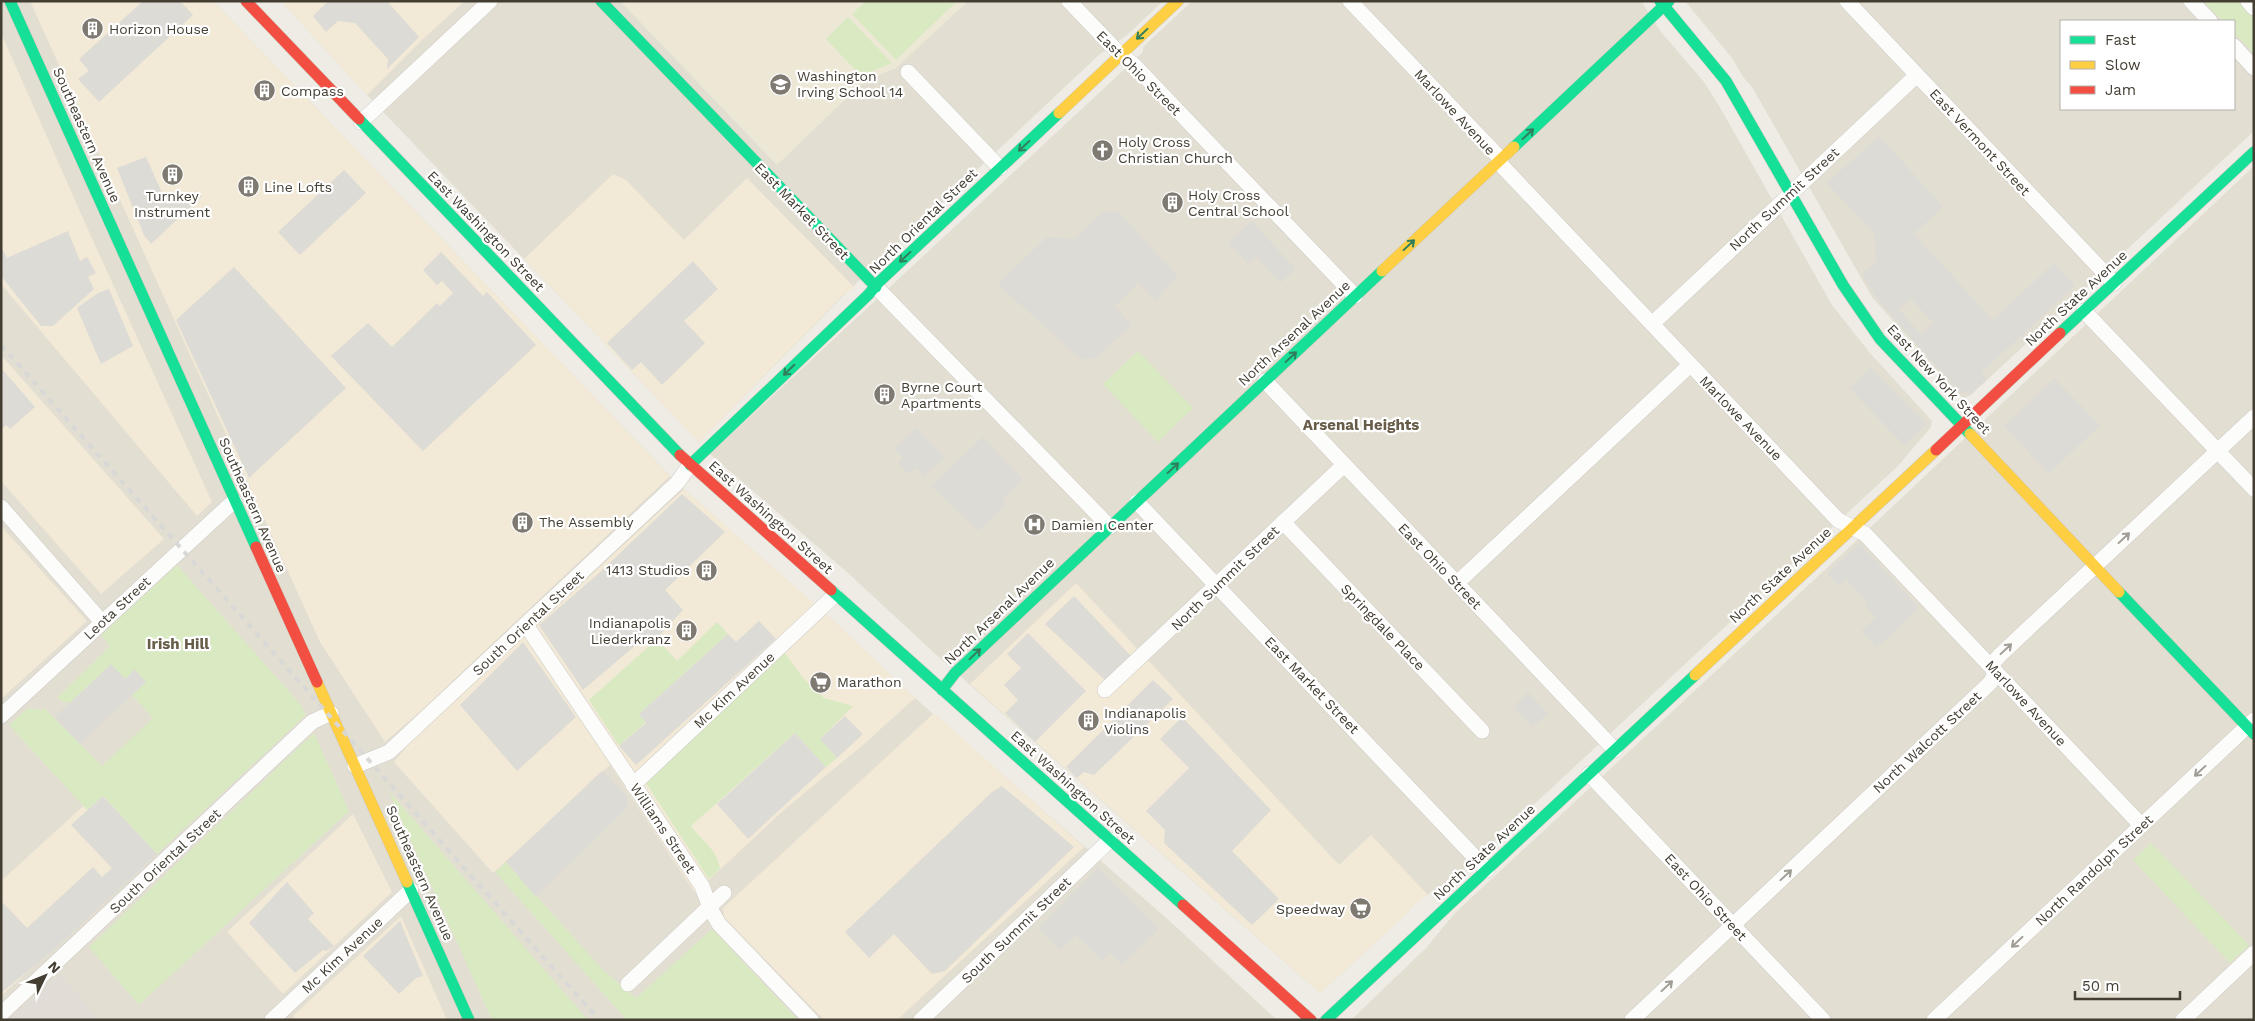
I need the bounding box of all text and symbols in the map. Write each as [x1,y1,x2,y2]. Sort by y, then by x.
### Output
building icon: Horizon House [81,17,105,41]
legend [2060,20,2235,110]
place label: Horizon House [109,21,209,37]
street label: East Ohio Street [1093,27,1185,119]
one-way arrow [1136,29,1149,40]
text: Fast [2105,31,2137,49]
text: Slow [2105,56,2141,74]
street label: Southeastern Avenue [50,65,124,205]
street label: Marlowe Avenue [1411,66,1499,158]
place label: Washington Irving School 14 [797,68,903,100]
school or university icon: Washington Irving School 14 [769,72,793,96]
building icon: Compass [253,79,277,103]
text: Jam [2105,81,2136,99]
place label: Compass [281,83,344,99]
street label: East Vermont Street [1927,85,2034,199]
one-way arrow [1521,128,1534,140]
place label: Holy Cross Christian Church [1118,134,1233,166]
church icon: Holy Cross Christian Church [1090,138,1114,162]
one-way arrow [1017,140,1030,152]
street label: North Summit Street [1726,144,1842,254]
street label: East Market Street [752,159,853,263]
building icon: Turnkey Instrument [160,162,184,186]
street label: North Oriental Street [866,165,980,277]
street label: East Washington Street [424,168,548,295]
building icon: Line Lofts [236,175,260,199]
place label: Line Lofts [264,179,332,195]
place label: Holy Cross Central School [1188,187,1289,219]
place label: Turnkey Instrument [134,188,210,220]
building icon: Holy Cross Central School [1160,191,1184,215]
one-way arrow [1403,239,1415,251]
street label: North State Avenue [2022,247,2130,349]
one-way arrow [899,251,912,263]
street label: North Arsenal Avenue [1235,277,1353,389]
street label: East New York Street [1884,321,1994,437]
one-way arrow [1284,351,1297,363]
one-way arrow [783,364,795,376]
street label: Marlowe Avenue [1697,372,1785,464]
place label: Byrne Court Apartments [901,379,983,411]
building icon: Byrne Court Apartments [873,383,897,407]
district label: Arsenal Heights [1303,416,1419,434]
street label: Southeastern Avenue [216,435,290,575]
street label: East Washington Street [706,457,836,577]
one-way arrow [1166,462,1179,474]
building icon: The Assembly [511,510,535,534]
hospital icon: Damien Center [1023,513,1047,537]
place label: The Assembly [539,514,634,530]
place label: Damien Center [1051,517,1154,533]
street label: East Ohio Street [1395,520,1485,612]
street label: North Summit Street [1168,522,1282,634]
street label: North State Avenue [1726,524,1834,626]
one-way arrow [2118,532,2131,544]
street label: North Arsenal Avenue [941,554,1057,668]
building icon: 1413 Studios [694,558,718,582]
place label: 1413 Studios [606,562,690,578]
street label: South Oriental Street [469,567,587,679]
street label: Leota Street [80,573,154,643]
street label: Springdale Place [1338,581,1428,673]
place label: Indianapolis Liederkranz [589,615,671,647]
building icon: Indianapolis Liederkranz [675,619,699,643]
street label: East Market Street [1262,633,1363,737]
district label: Irish Hill [147,635,209,653]
one-way arrow [1999,643,2012,655]
one-way arrow [968,648,981,660]
street label: Mc Kim Avenue [690,649,778,731]
street label: Marlowe Avenue [1982,657,2070,749]
supermarket icon: Marathon [809,670,833,694]
place label: Marathon [837,674,902,690]
street label: North Walcott Street [1870,688,1984,796]
place label: Indianapolis Violins [1104,705,1186,737]
building icon: Indianapolis Violins [1076,709,1100,733]
street label: East Washington Street [1008,727,1138,847]
one-way arrow [2193,765,2206,777]
street label: Williams Street [627,780,699,876]
street label: North State Avenue [1430,801,1538,903]
street label: Southeastern Avenue [383,803,457,943]
street label: South Oriental Street [106,805,224,917]
street label: North Randolph Street [2032,811,2156,929]
street label: East Ohio Street [1662,850,1750,944]
one-way arrow [1779,869,1792,881]
street label: South Summit Street [958,873,1074,986]
supermarket icon: Speedway [1349,897,1373,921]
place label: Speedway [1276,901,1346,917]
street label: Mc Kim Avenue [298,914,386,996]
one-way arrow [2011,936,2023,948]
north arrow [20,951,70,1001]
text: N [45,958,64,976]
scale bar [2075,968,2180,1000]
text: 50 m [2082,977,2119,995]
one-way arrow [1661,980,1674,992]

